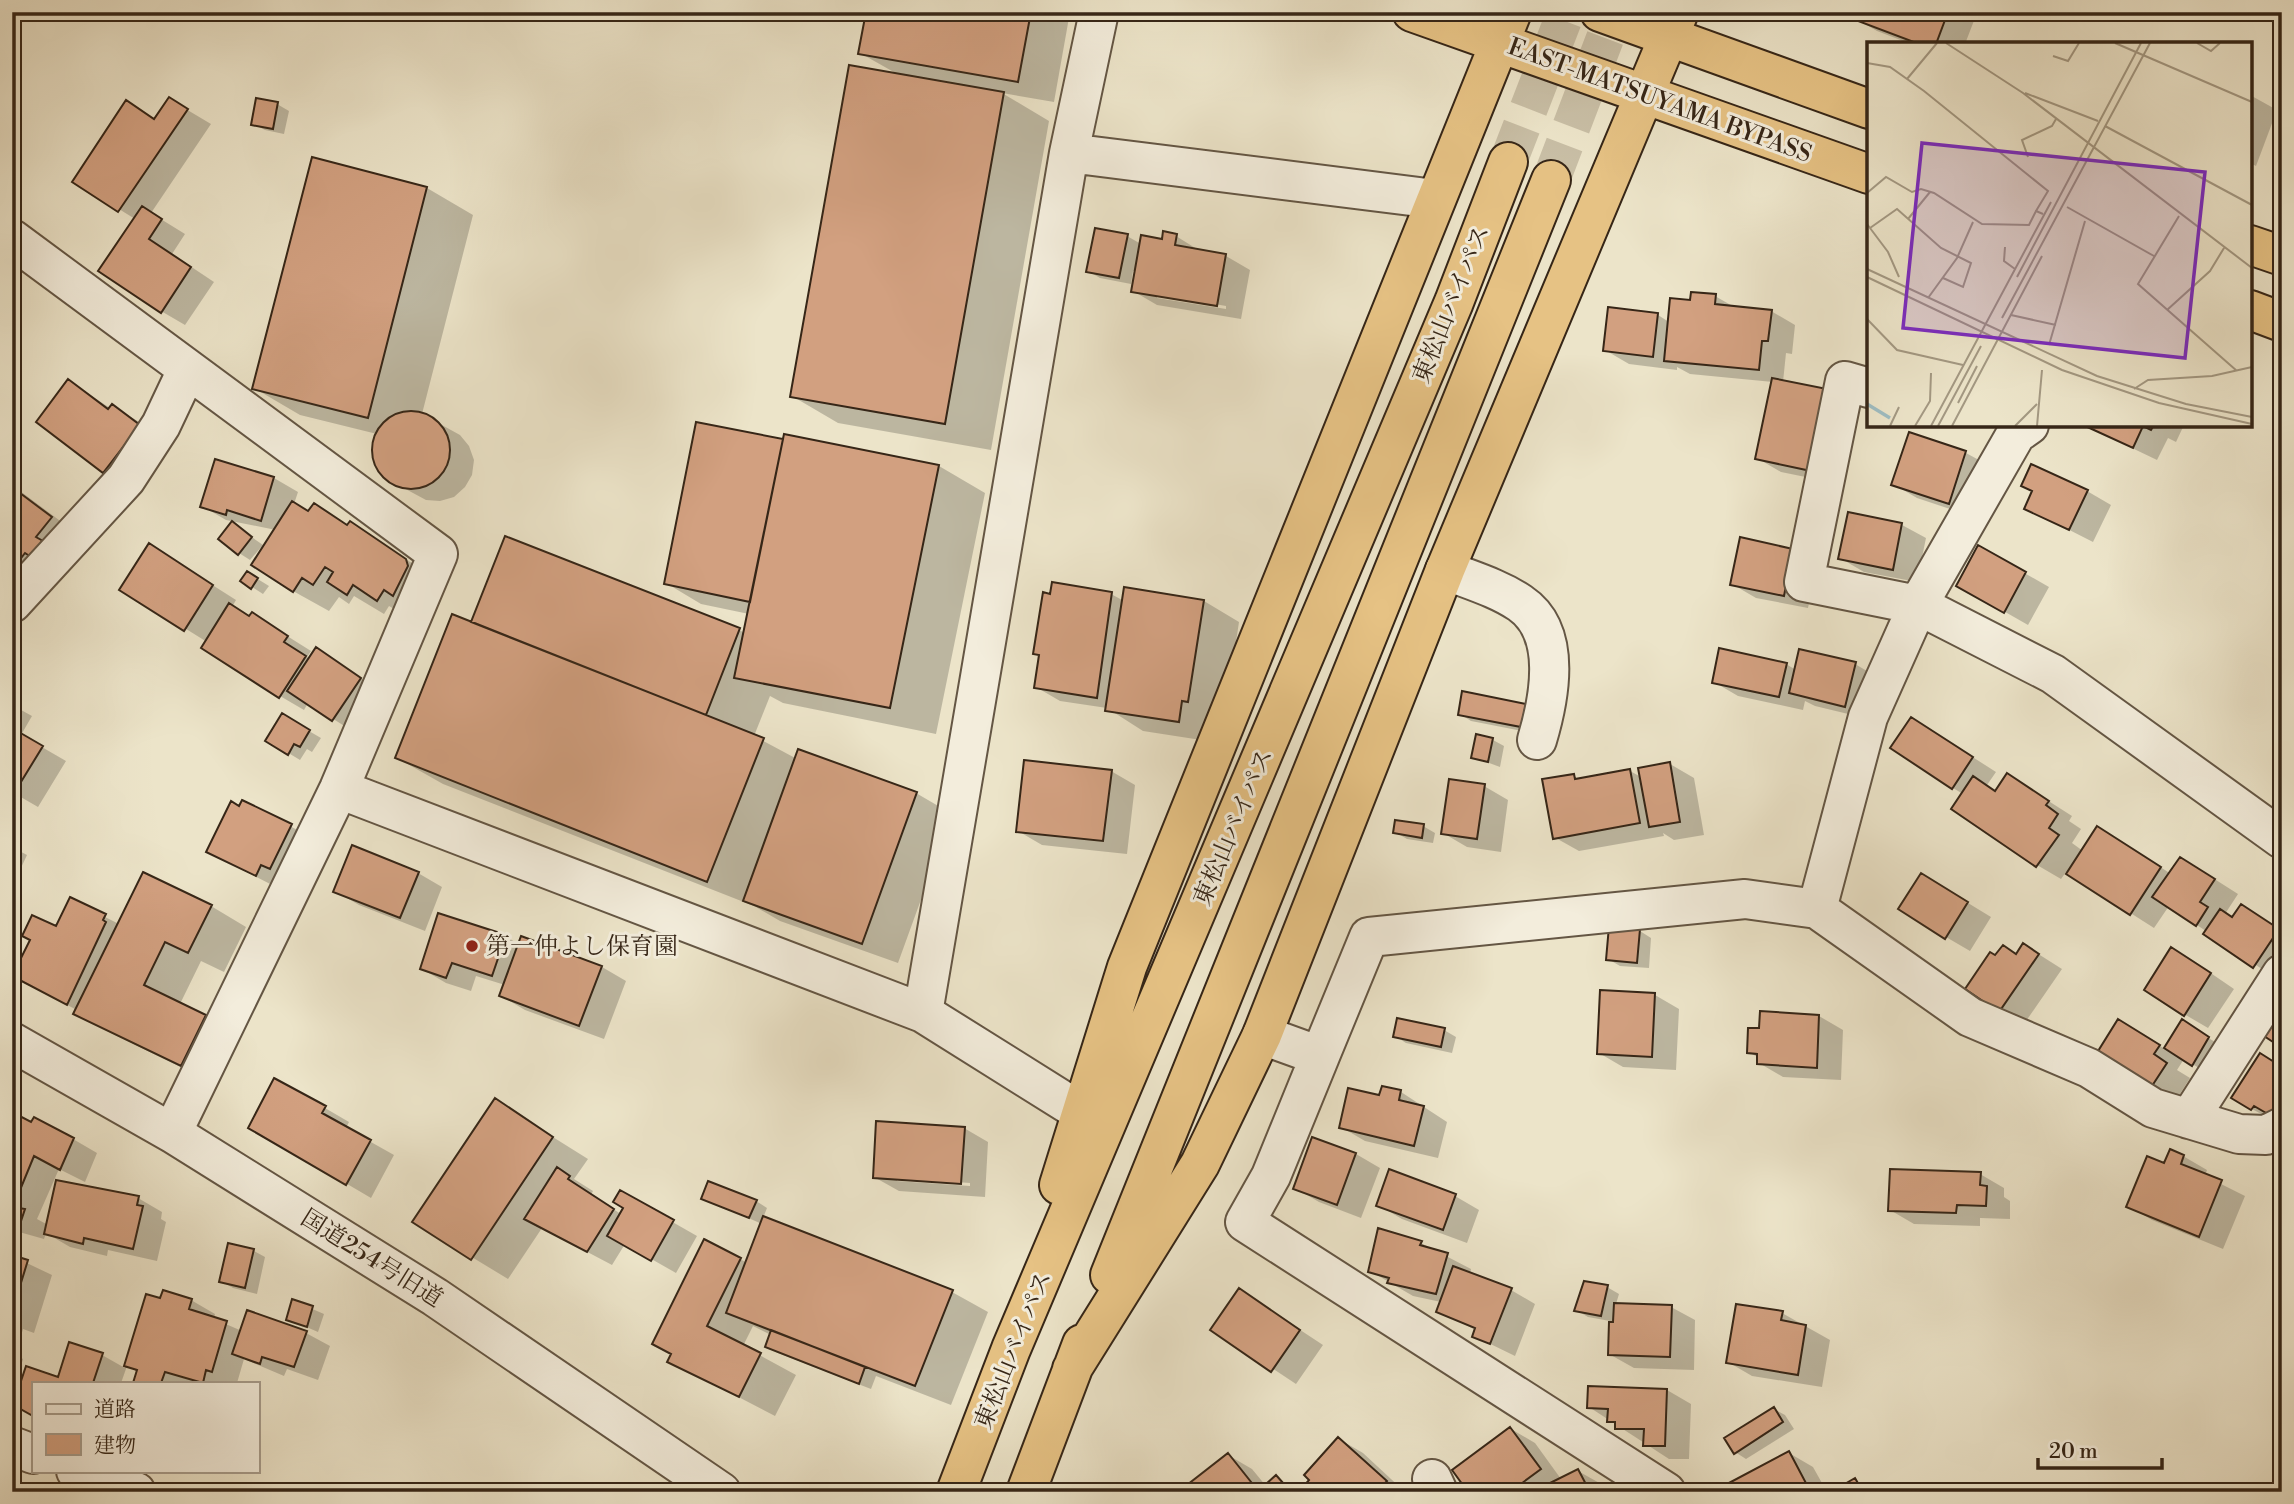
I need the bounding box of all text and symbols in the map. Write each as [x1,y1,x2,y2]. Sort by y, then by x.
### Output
street label: EAST-MATSUYAMA BYPASS [1504,32,1816,170]
inset map [1867,42,2252,427]
street label: 東松山バイパス [1407,221,1497,388]
street label: 東松山バイパス [1187,744,1280,910]
place label: 第一仲よし保育園 [486,932,678,962]
marker: 第一仲よし保育園 [464,938,480,954]
street label: 国道254号旧道 [295,1203,448,1314]
street label: 東松山バイパス [969,1267,1059,1434]
legend [32,1382,259,1472]
text: 道路 [94,1397,136,1423]
scale bar [2038,1427,2163,1471]
text: 建物 [94,1433,136,1459]
text: 20 m [2049,1439,2098,1465]

